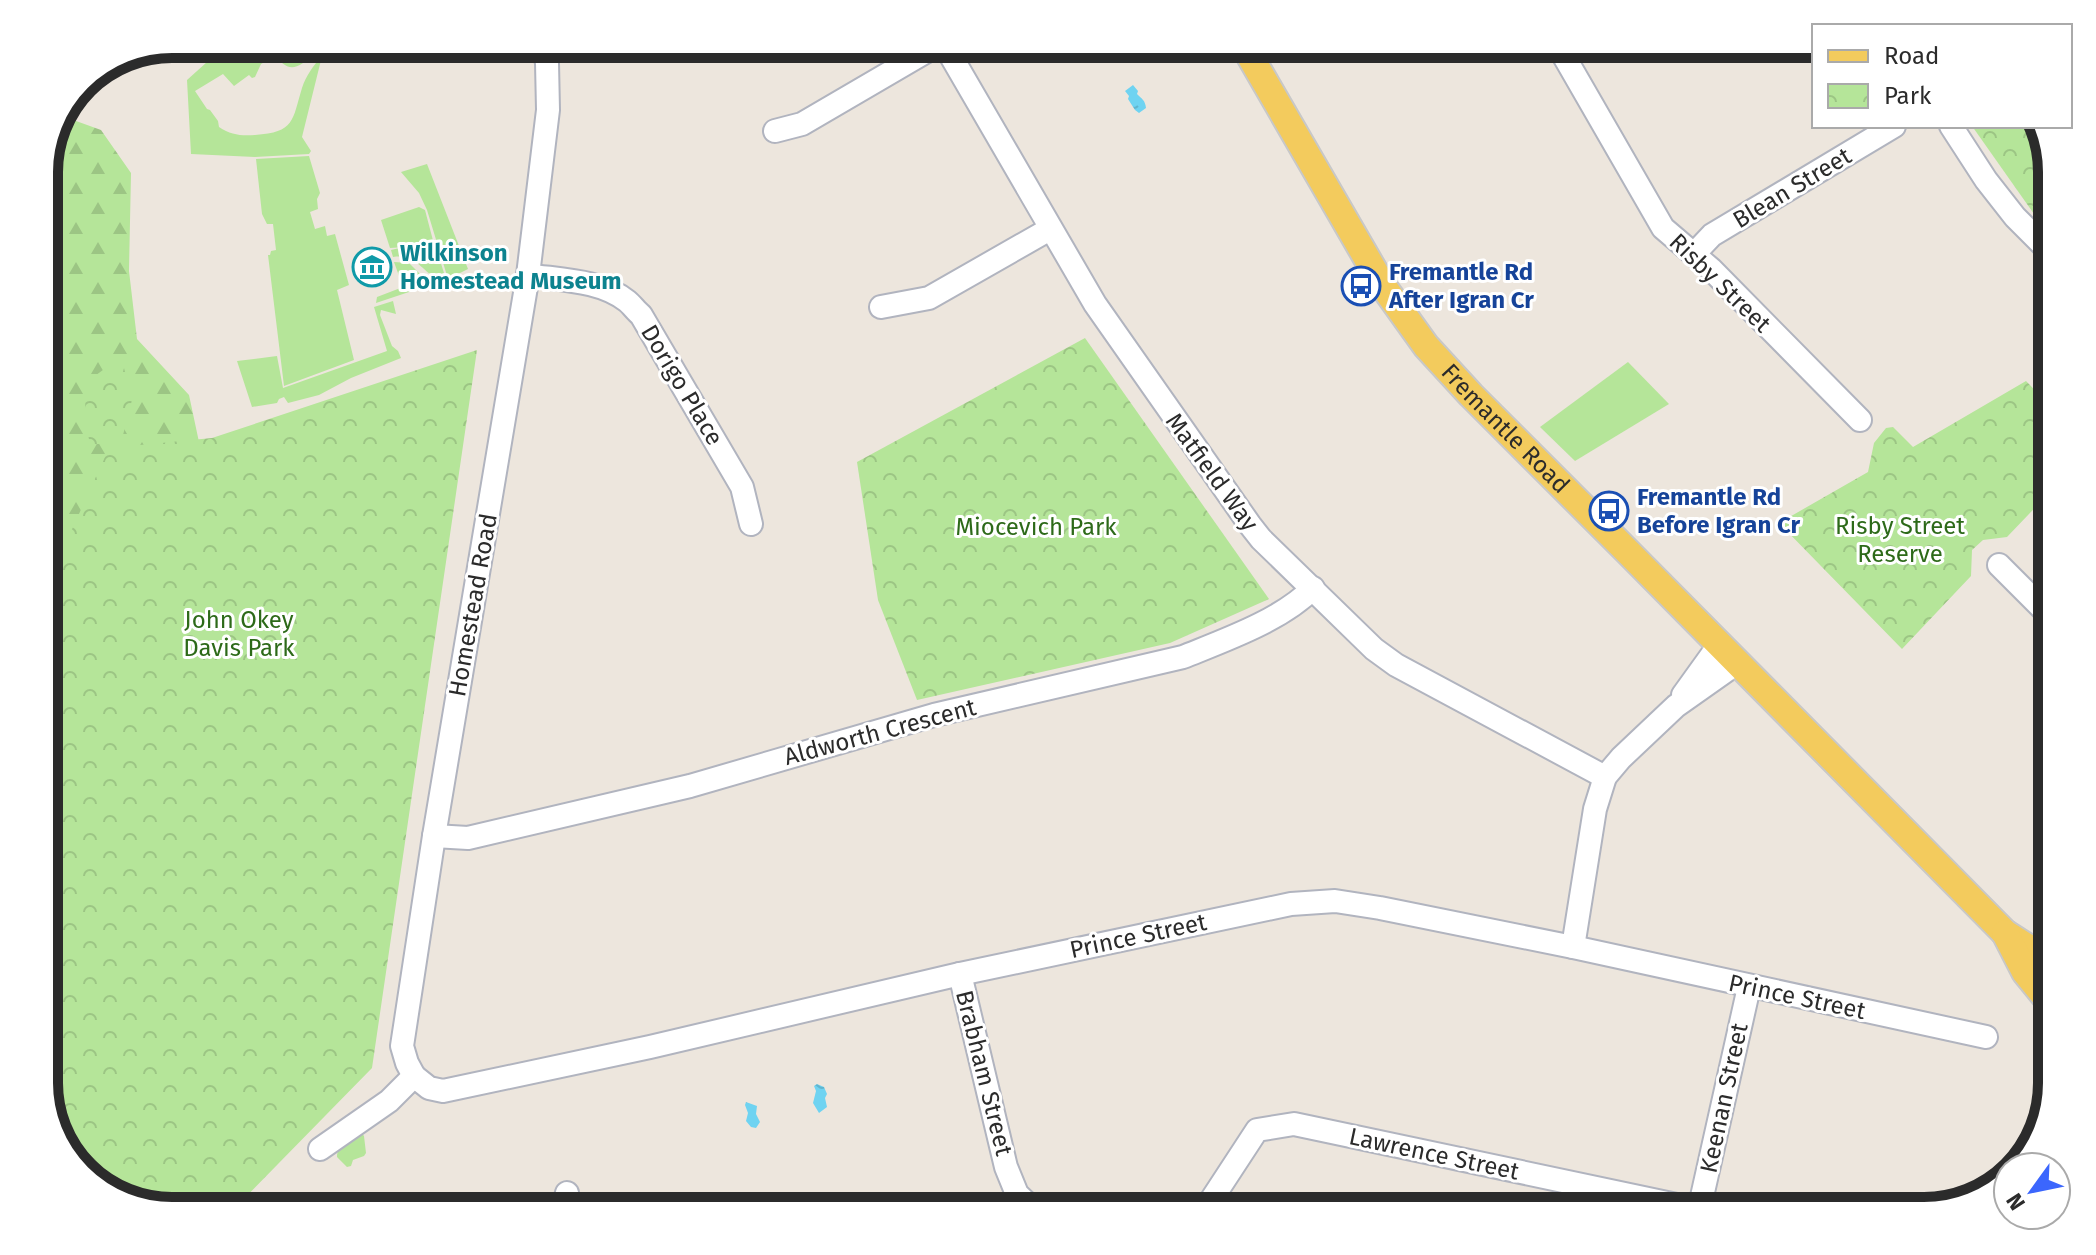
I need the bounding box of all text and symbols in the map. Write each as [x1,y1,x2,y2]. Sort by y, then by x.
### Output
legend [1812,24,2072,128]
text: Road [1884,42,1939,70]
text: Park [1884,82,1932,110]
street label: Blean Street [1728,142,1856,234]
street label: Risby Street [1664,228,1777,338]
place label: Wilkinson Homestead Museum [400,239,622,295]
museum icon: Wilkinson Homestead Museum [351,246,393,288]
place label: Fremantle Rd After Igran Cr [1388,258,1534,314]
bus stop icon: Fremantle Rd After Igran Cr [1340,265,1382,307]
street label: Dorigo Place [635,320,729,450]
street label: Fremantle Road [1436,358,1575,499]
street label: Matfield Way [1160,408,1264,536]
place label: Fremantle Rd Before Igran Cr [1637,483,1800,539]
bus stop icon: Fremantle Rd Before Igran Cr [1588,490,1630,532]
street label: Homestead Road [443,511,503,699]
park label: Risby Street Reserve [1835,512,1965,568]
park label: Miocevich Park [955,513,1117,541]
park label: John Okey Davis Park [183,606,295,662]
street label: Aldworth Crescent [781,693,979,771]
street label: Prince Street [1067,908,1209,964]
street label: Prince Street [1726,969,1868,1025]
street label: Brabham Street [950,987,1018,1159]
street label: Keenan Street [1694,1020,1754,1176]
street label: Lawrence Street [1346,1122,1522,1186]
north arrow [1992,1151,2072,1231]
text: N [2000,1188,2031,1215]

